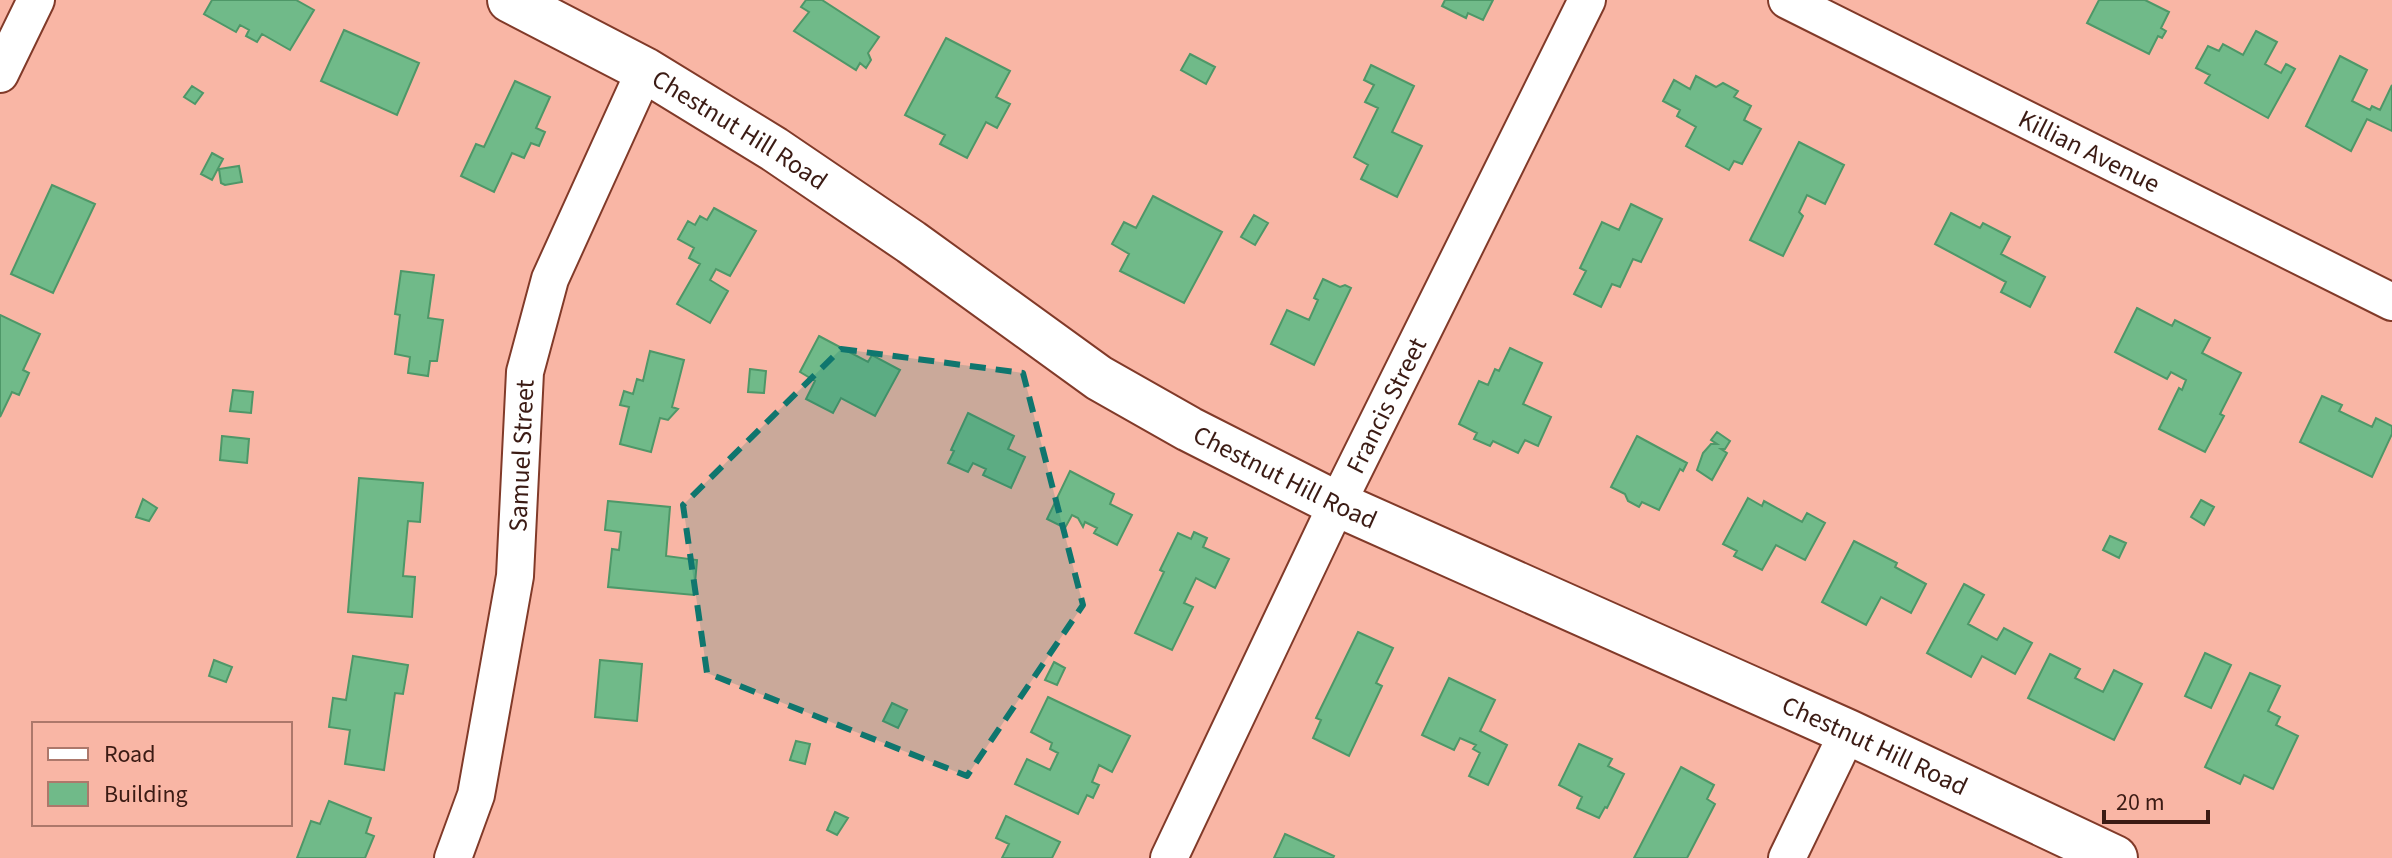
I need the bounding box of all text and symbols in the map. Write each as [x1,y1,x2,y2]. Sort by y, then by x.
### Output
street label: Chestnut Hill Road [645,61,835,199]
street label: Killian Avenue [2012,100,2166,202]
street label: Francis Street [1337,331,1436,480]
street label: Samuel Street [499,378,544,533]
street label: Chestnut Hill Road [1187,416,1383,539]
street label: Chestnut Hill Road [1776,687,1974,805]
legend [32,722,292,826]
text: Road [104,737,156,772]
scale bar [2104,774,2208,824]
text: Building [104,777,188,812]
text: 20 m [2116,785,2165,820]

